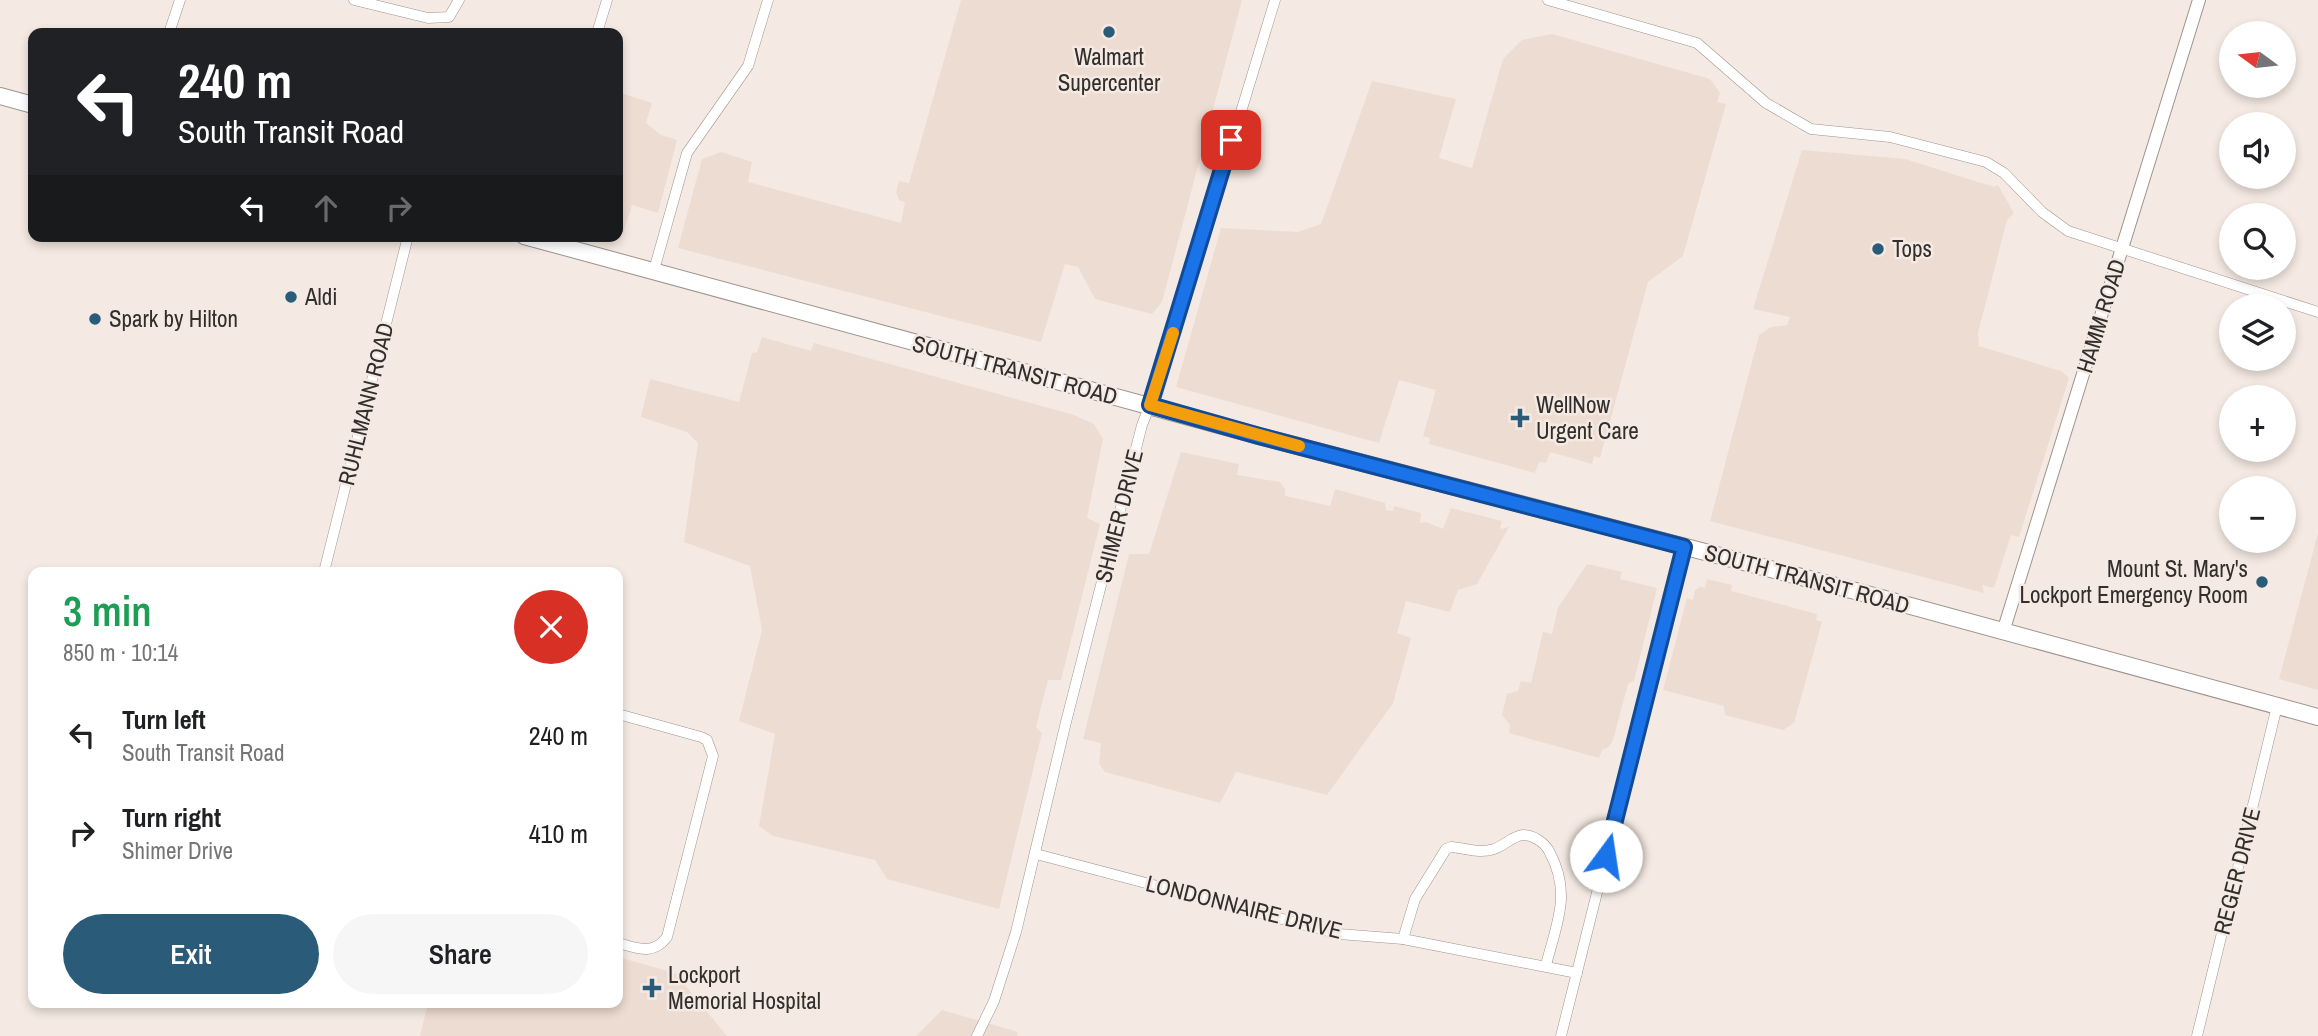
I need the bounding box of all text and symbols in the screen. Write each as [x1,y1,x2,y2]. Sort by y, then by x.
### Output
north arrow [2219,21,2296,98]
map controls [2219,21,2296,553]
marker: Walmart Supercenter [1101,24,1117,40]
place label: Walmart Supercenter [1058,41,1161,98]
text: 240 m [178,47,292,113]
icon: left [63,56,154,147]
text: South Transit Road [178,110,404,153]
pin [1201,110,1261,170]
button: sound [2219,112,2296,189]
icon: arrive [1212,121,1250,159]
icon: left [234,189,272,227]
icon: ahead [307,189,345,227]
icon: right [380,189,418,227]
button: search [2219,203,2296,280]
place label: Tops [1892,233,1932,264]
marker: Tops [1870,241,1886,257]
street label: HAMM ROAD [2069,255,2133,377]
place label: Aldi [304,281,338,312]
marker: Aldi [283,289,299,305]
button: layers [2219,294,2296,371]
place label: Spark by Hilton [109,303,238,334]
marker: Spark by Hilton [87,311,103,327]
street label: RUHLMANN ROAD [330,319,401,488]
street label: SOUTH TRANSIT ROAD [909,327,1121,412]
button: + [2219,385,2296,462]
place label: WellNow Urgent Care [1536,389,1639,446]
marker: WellNow Urgent Care [1510,408,1530,428]
street label: SHIMER DRIVE [1087,446,1150,586]
button: − [2219,476,2296,553]
street label: SOUTH TRANSIT ROAD [1701,536,1913,621]
place label: Mount St. Mary's Lockport Emergency Room [2019,553,2248,610]
marker: Mount St. Mary's Lockport Emergency Room [2254,574,2270,590]
text: 3 min [63,583,152,639]
button: close [514,590,588,664]
text: 850 m · 10:14 [63,637,178,668]
text: Turn left [122,702,206,737]
icon: left [63,716,101,754]
text: 240 m [529,718,588,753]
text: South Transit Road [122,737,285,768]
text: Turn right [122,800,221,835]
street label: REGER DRIVE [2206,804,2267,938]
icon: right [63,814,101,852]
text: 410 m [529,816,588,851]
position arrow [1569,819,1643,893]
text: Shimer Drive [122,835,233,866]
street label: LONDONNAIRE DRIVE [1143,867,1345,946]
button: Exit [63,914,319,994]
button: Share [333,914,588,994]
place label: Lockport Memorial Hospital [668,959,821,1016]
marker: Lockport Memorial Hospital [642,978,662,998]

